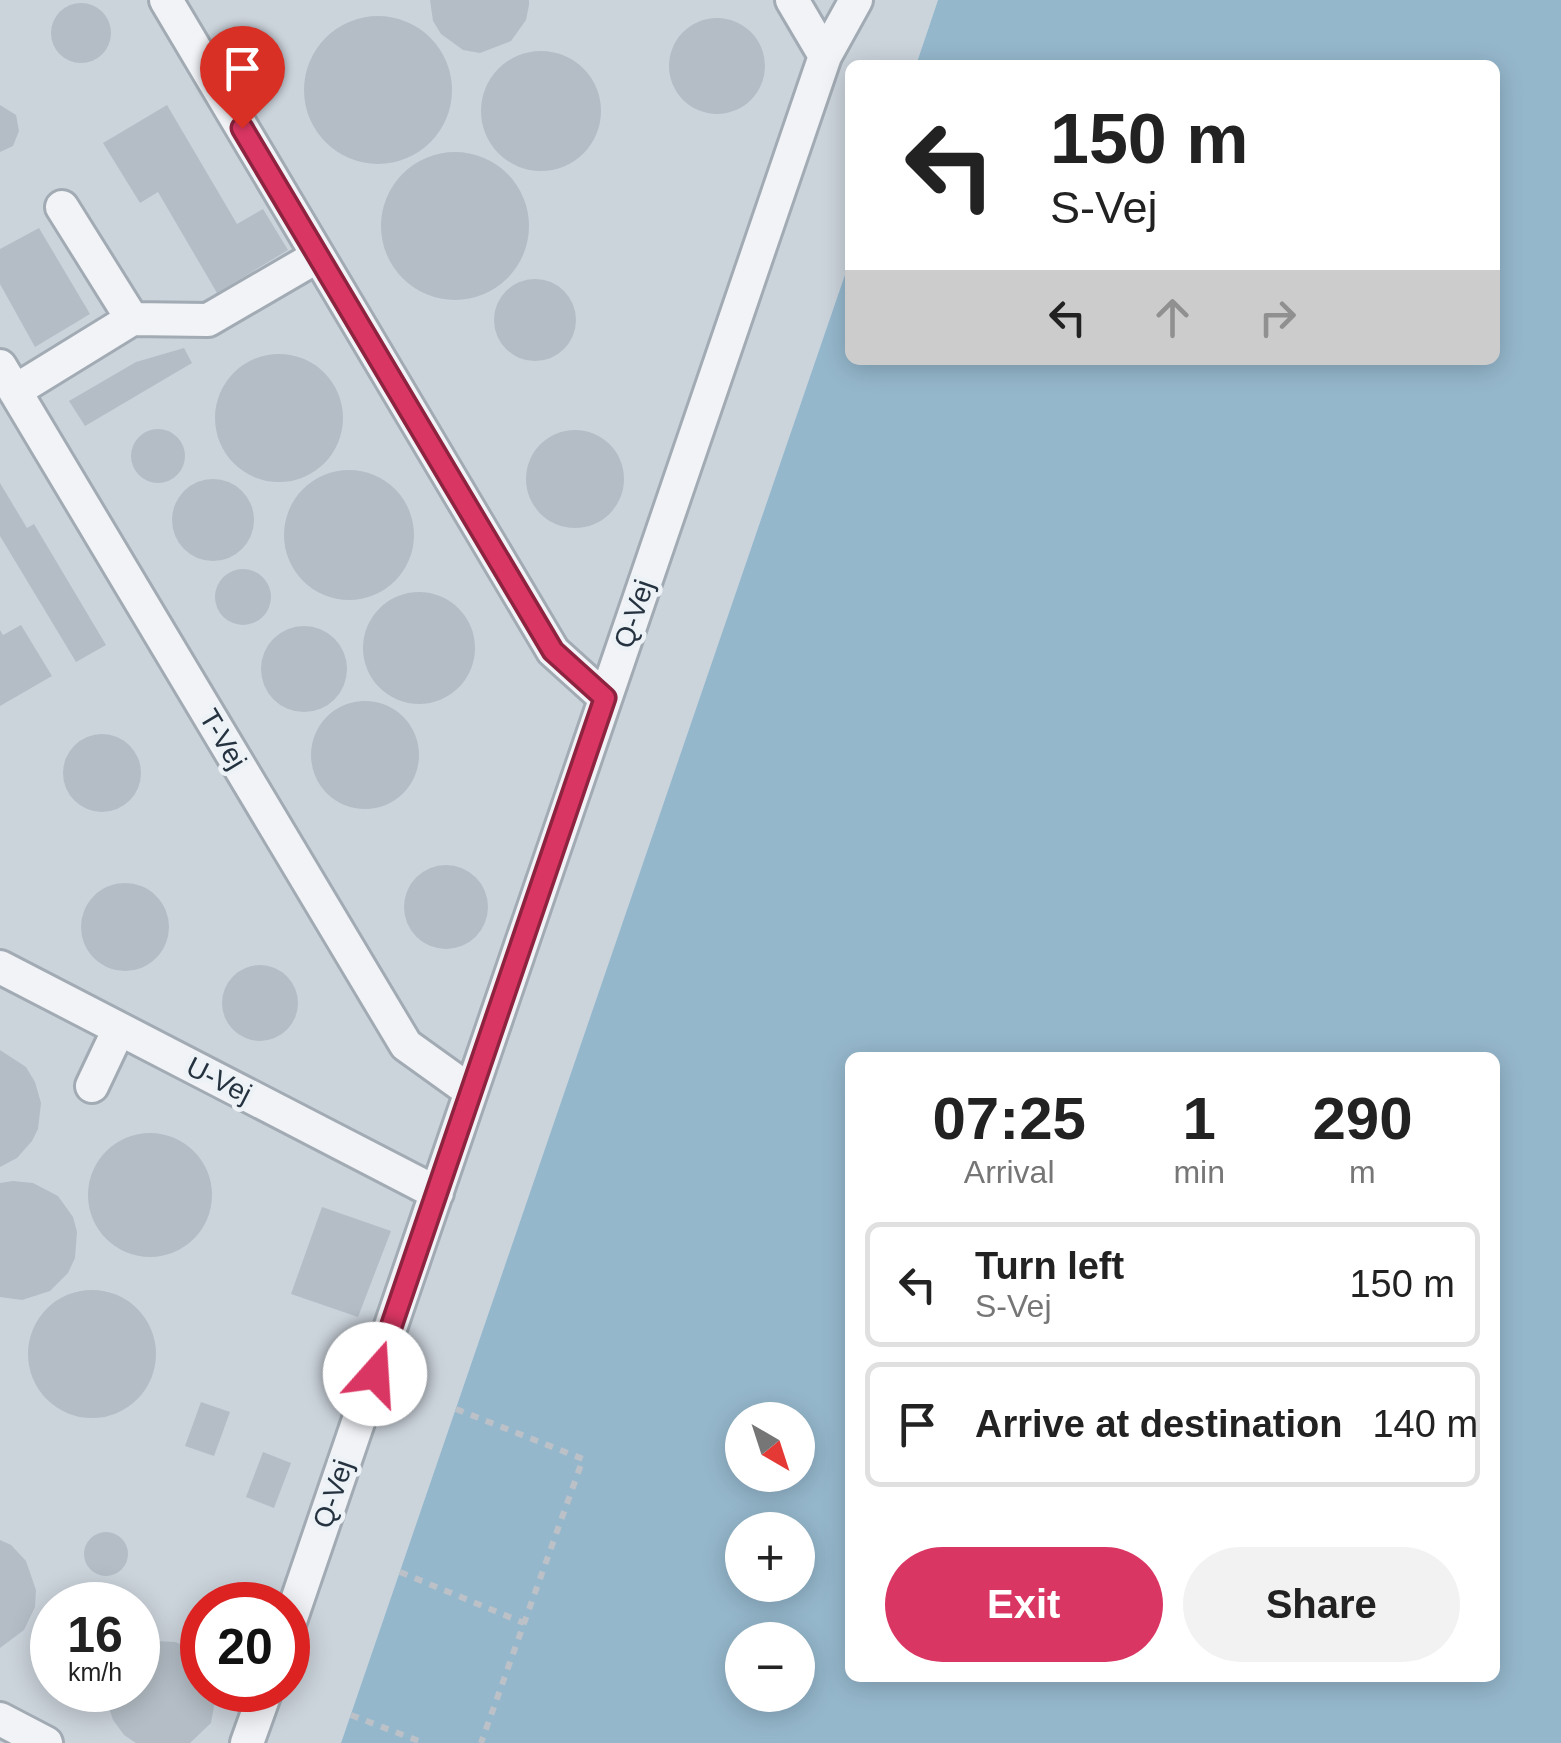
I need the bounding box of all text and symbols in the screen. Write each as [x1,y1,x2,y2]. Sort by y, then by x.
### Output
pin [200,26,285,129]
icon: arrive [215,41,270,96]
icon: left [885,100,1015,230]
text: 150 m [1050,100,1248,178]
text: S-Vej [1050,182,1158,233]
icon: left [1040,290,1095,345]
icon: ahead [1145,290,1200,345]
icon: right [1250,290,1305,345]
street label: Q-Vej [608,576,660,652]
street label: T-Vej [193,704,253,774]
street label: U-Vej [181,1051,257,1109]
text: 07:25 [932,1085,1086,1152]
text: 1 [1182,1085,1216,1152]
text: 290 [1312,1085,1413,1152]
text: Arrival [964,1154,1055,1190]
text: min [1173,1154,1225,1190]
text: m [1349,1154,1376,1190]
text: Turn left [975,1245,1124,1287]
icon: left [890,1257,945,1312]
text: 150 m [1349,1263,1455,1305]
text: S-Vej [975,1288,1051,1324]
position arrow [323,1322,427,1426]
icon: arrive [890,1397,945,1452]
north arrow [725,1402,815,1492]
map controls [725,1402,815,1712]
text: Arrive at destination [975,1403,1342,1445]
text: 140 m [1372,1403,1478,1445]
street label: Q-Vej [307,1456,359,1532]
button: + [725,1512,815,1602]
button: Exit [885,1547,1163,1662]
button: Share [1183,1547,1460,1662]
speed limit sign: 20 [180,1582,310,1712]
text: 16 [67,1607,123,1663]
button: − [725,1622,815,1712]
text: km/h [68,1658,122,1686]

